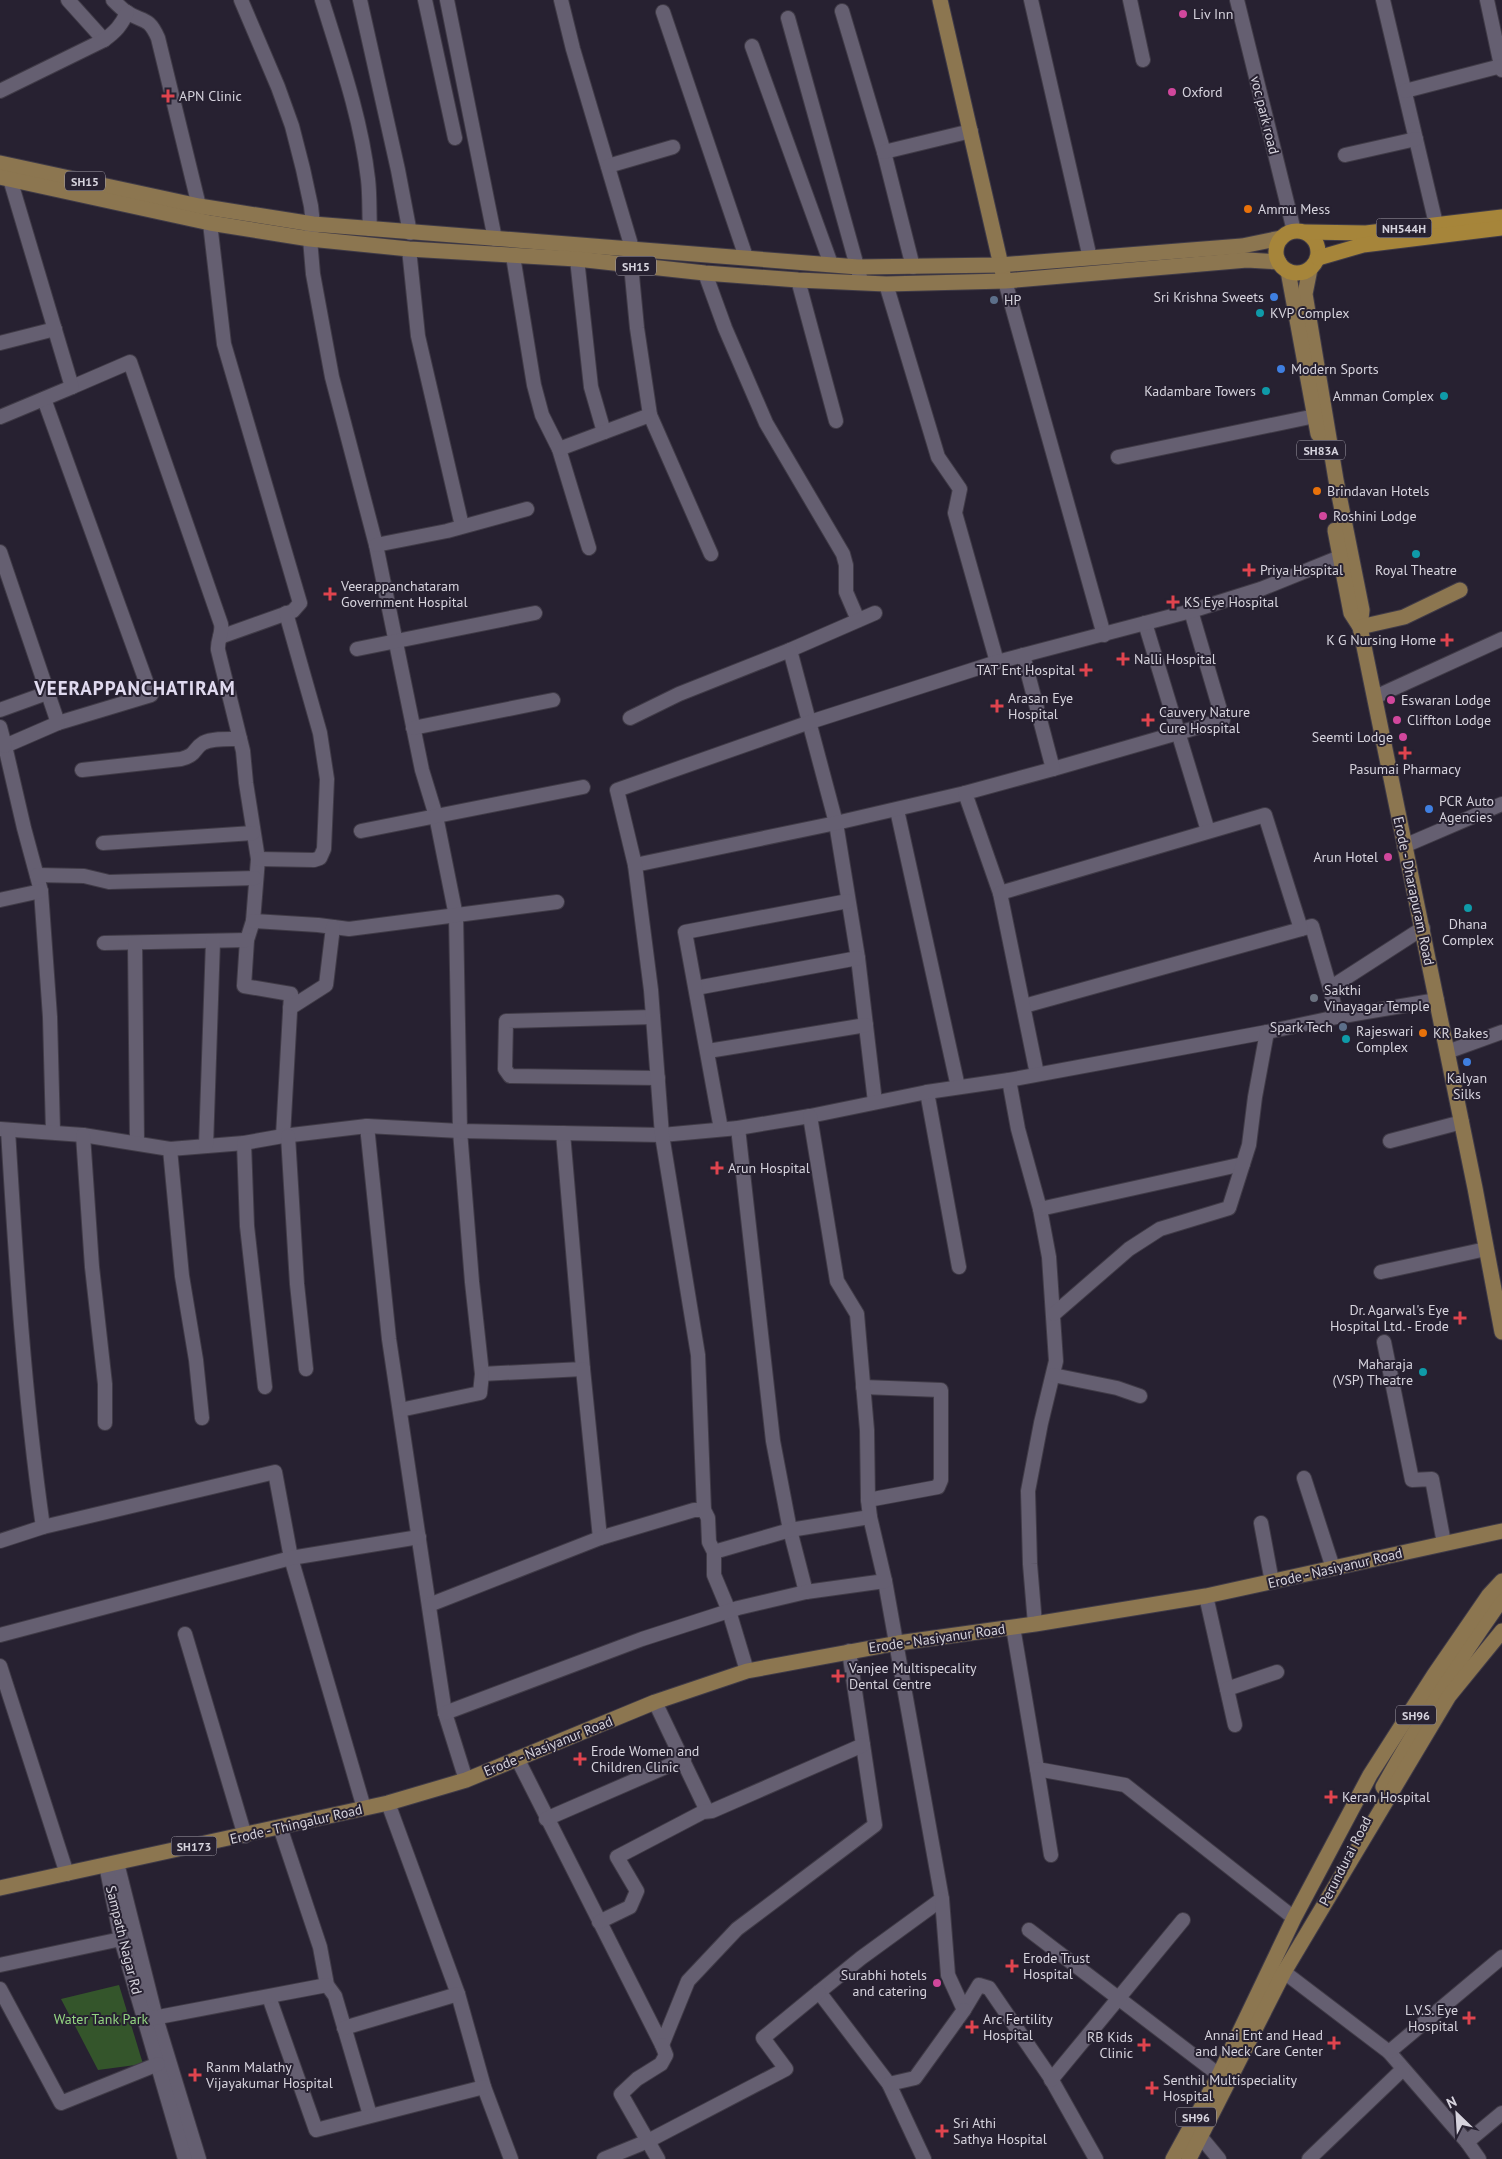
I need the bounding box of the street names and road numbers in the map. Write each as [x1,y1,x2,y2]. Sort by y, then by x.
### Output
street label: voc park road [1247,74,1283,156]
road number: SH15 [65,172,105,190]
road number: NH544H [1376,218,1432,238]
road number: SH15 [616,256,656,276]
road number: SH83A [1297,440,1345,460]
street label: Erode - Dharapuram Road [1389,815,1439,967]
street label: Erode - Nasiyanur Road [1266,1544,1404,1592]
street label: Erode - Nasiyanur Road [868,1620,1006,1656]
road number: SH96 [1396,1706,1436,1724]
street label: Erode - Nasiyanur Road [481,1712,615,1780]
street label: Erode - Thingalur Road [228,1800,364,1848]
street label: Perundurai Road [1315,1813,1375,1909]
road number: SH173 [172,1836,216,1855]
street label: Sampath Nagar Rd [102,1884,146,1996]
road number: SH96 [1176,2108,1216,2126]

